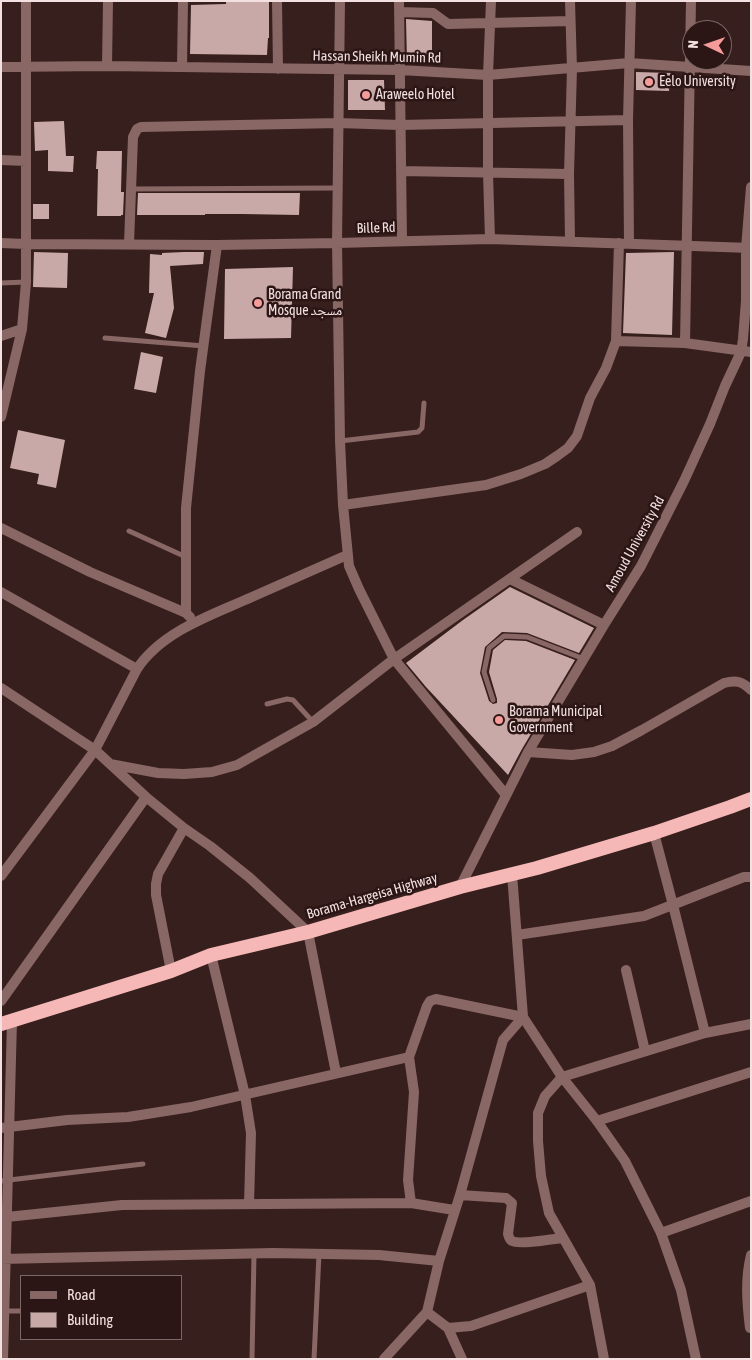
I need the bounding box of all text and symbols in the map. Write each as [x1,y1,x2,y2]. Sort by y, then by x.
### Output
north arrow [682,20,732,70]
text: N [685,40,701,49]
street label: Hassan Sheikh Mumin Rd [313,47,441,67]
place label: Eelo University [659,74,736,90]
marker: Eelo University [643,76,655,88]
place label: Araweelo Hotel [376,87,455,103]
marker: Araweelo Hotel [360,89,372,101]
street label: Bille Rd [356,219,396,237]
place label: Borama Grand Mosque مسجد [268,287,342,320]
marker: Borama Grand Mosque مسجد [252,297,264,309]
street label: Amoud University Rd [602,493,668,595]
place label: Borama Municipal Government [509,704,602,736]
marker: Borama Municipal Government [493,714,505,726]
street label: Borama-Hargeisa Highway [305,869,439,923]
legend [20,1275,182,1340]
text: Road [67,1286,96,1303]
text: Building [67,1311,113,1328]

